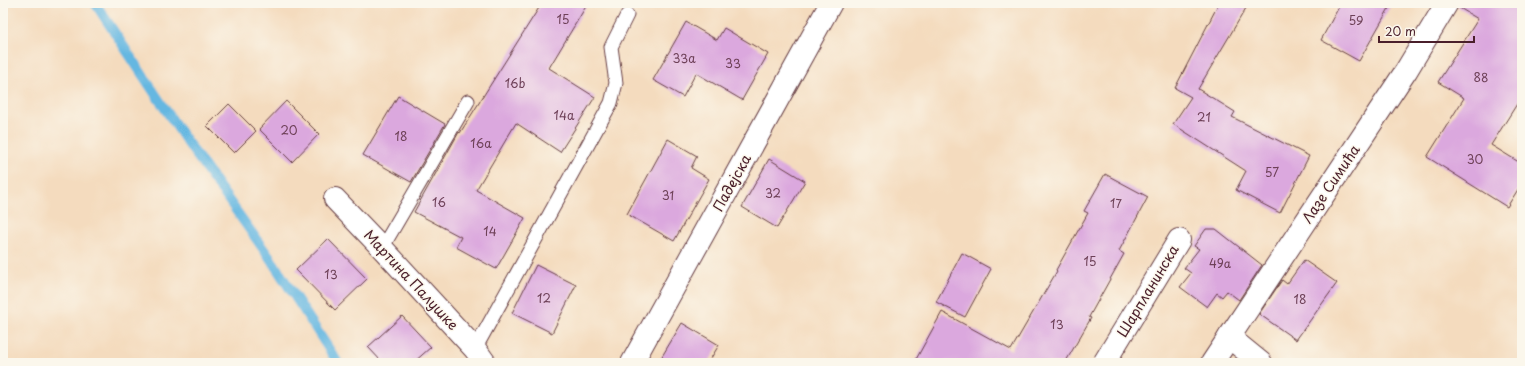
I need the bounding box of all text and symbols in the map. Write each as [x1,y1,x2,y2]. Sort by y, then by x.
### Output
house number: 15 [556,10,570,28]
house number: 59 [1349,11,1363,29]
scale bar [1379,18,1474,44]
text: 20 m [1385,22,1416,40]
house number: 33a [672,49,696,67]
house number: 33 [725,54,741,72]
house number: 88 [1474,68,1488,86]
house number: 16b [505,74,525,92]
house number: 14a [554,106,575,124]
house number: 21 [1197,108,1211,126]
house number: 20 [280,121,298,139]
house number: 18 [395,127,407,145]
house number: 16a [470,134,492,152]
street label: Лазе Симића [1296,140,1365,227]
street label: Падејска [707,150,756,215]
house number: 30 [1467,150,1484,168]
house number: 57 [1265,163,1279,181]
house number: 32 [765,184,781,202]
house number: 31 [662,186,674,204]
house number: 16 [432,193,446,211]
house number: 17 [1110,194,1122,212]
house number: 14 [483,222,497,240]
street label: Мартина Палушке [359,225,464,335]
street label: Шарпланинска [1112,240,1184,341]
house number: 15 [1083,252,1097,270]
house number: 49a [1209,254,1232,272]
house number: 13 [324,265,338,283]
house number: 12 [537,289,551,307]
house number: 18 [1294,290,1306,308]
house number: 13 [1050,315,1064,333]

